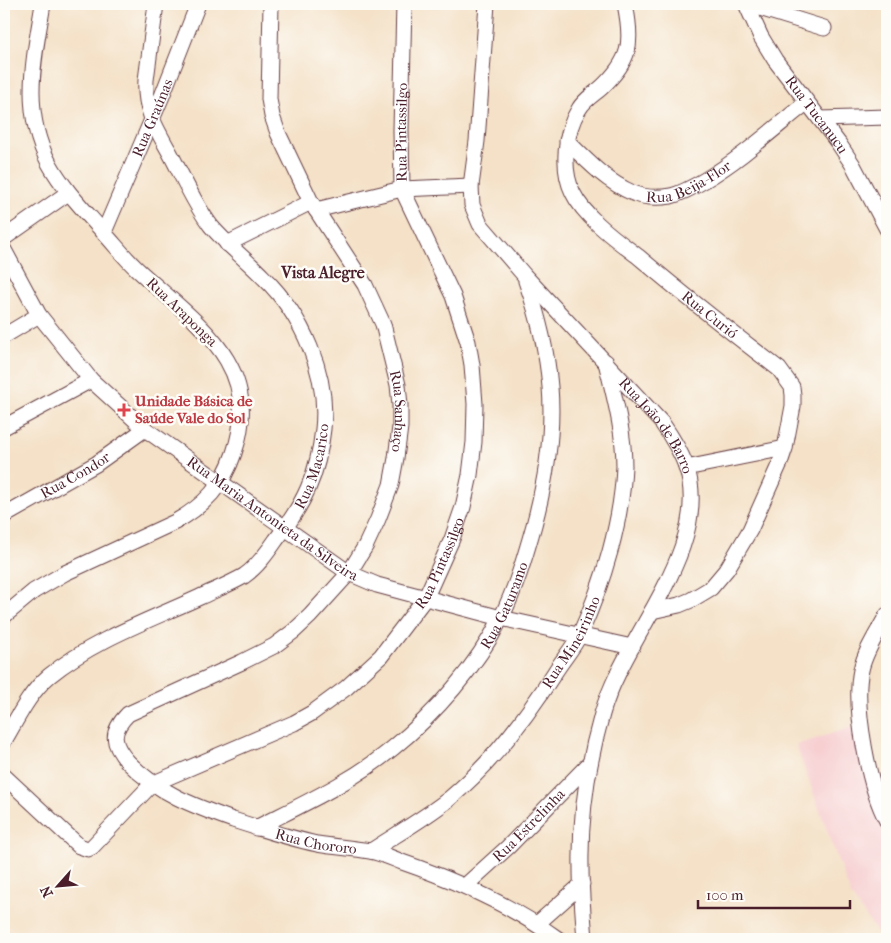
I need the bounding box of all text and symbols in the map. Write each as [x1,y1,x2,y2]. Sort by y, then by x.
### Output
street label: Rua Tucanucu [781,72,852,158]
street label: Rua Graúnas [128,76,177,160]
street label: Rua Pintassilgo [392,82,411,182]
street label: Rua Beija-Flor [645,156,735,207]
district label: Vista Alegre [280,263,365,283]
street label: Rua Araponga [143,274,222,351]
street label: Rua Curió [678,287,741,343]
street label: Rua Sanhaço [386,369,409,454]
street label: Rua João de Barro [615,374,697,476]
place label: Unidade Básica de Saúde Vale do Sol [134,392,253,427]
marker: Unidade Básica de Saúde Vale do Sol [117,403,131,417]
street label: Rua Macarico [290,422,333,512]
street label: Rua Condor [37,448,114,503]
street label: Rua Maria Antonieta da Silveira [184,453,362,585]
street label: Rua Pintassilgo [411,515,468,613]
street label: Rua Gaturamo [476,559,532,652]
street label: Rua Mineirinho [538,593,604,692]
street label: Rua Estrelinha [489,784,570,866]
street label: Rua Chororo [273,825,358,858]
north arrow [32,860,82,910]
scale bar [698,878,851,910]
text: N [37,883,57,900]
text: 100 m [706,886,744,904]

